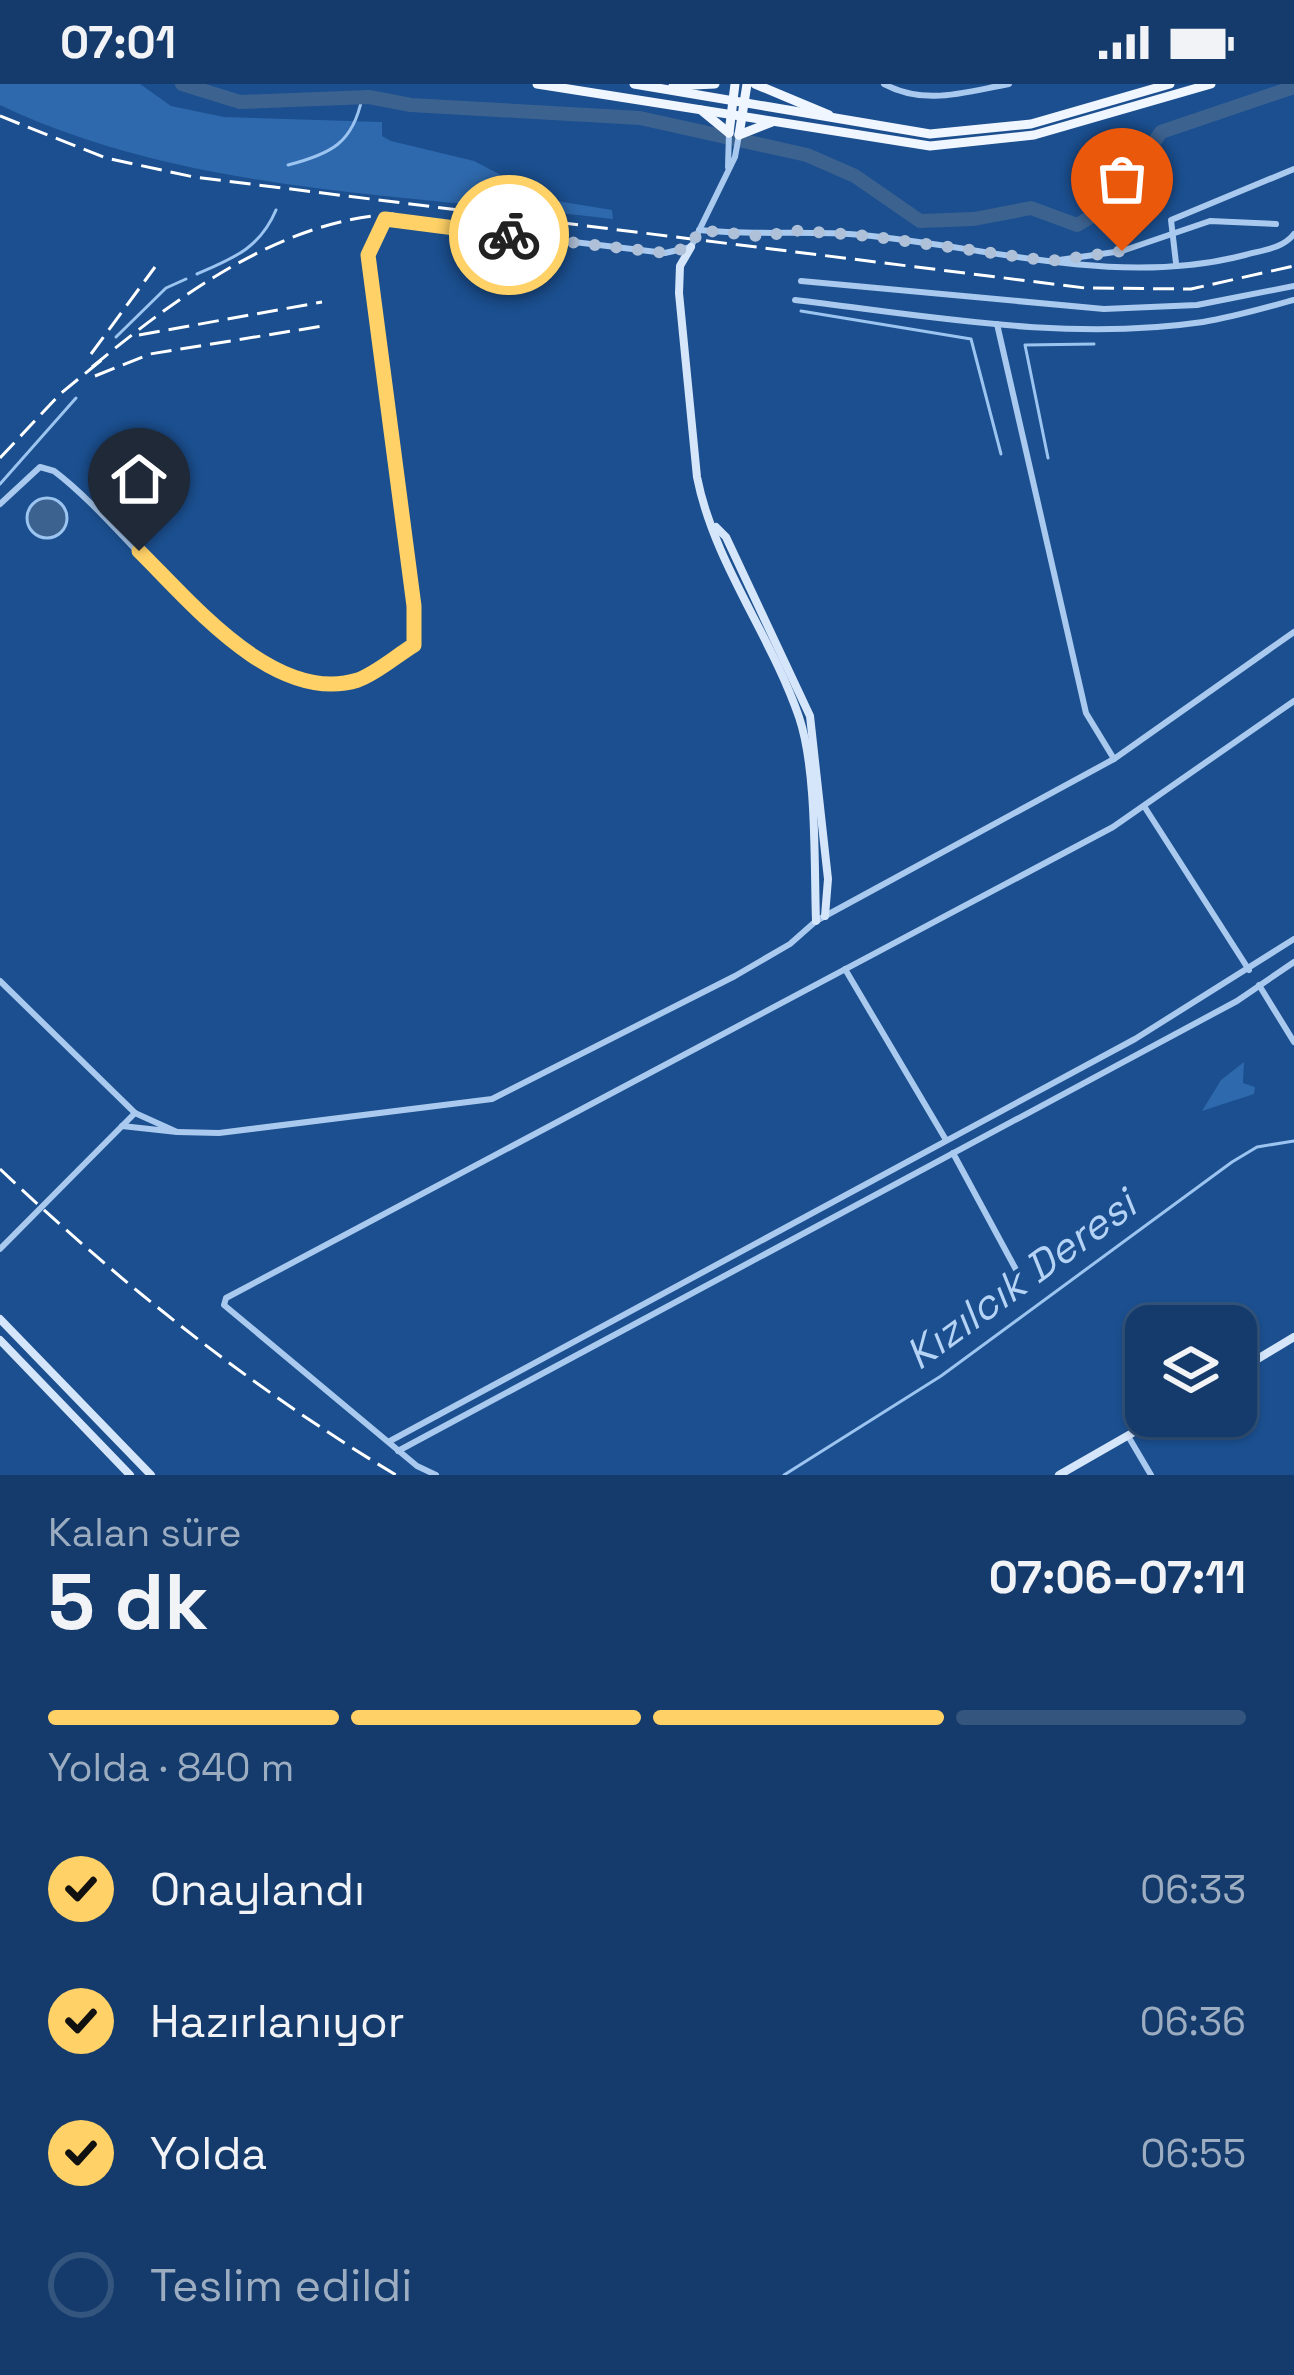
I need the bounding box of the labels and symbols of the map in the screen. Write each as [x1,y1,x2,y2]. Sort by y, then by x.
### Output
pin [1071,128,1173,251]
courier [449,175,569,295]
pin [88,428,190,551]
water label: Kızılcık Deresi [895,1175,1150,1381]

